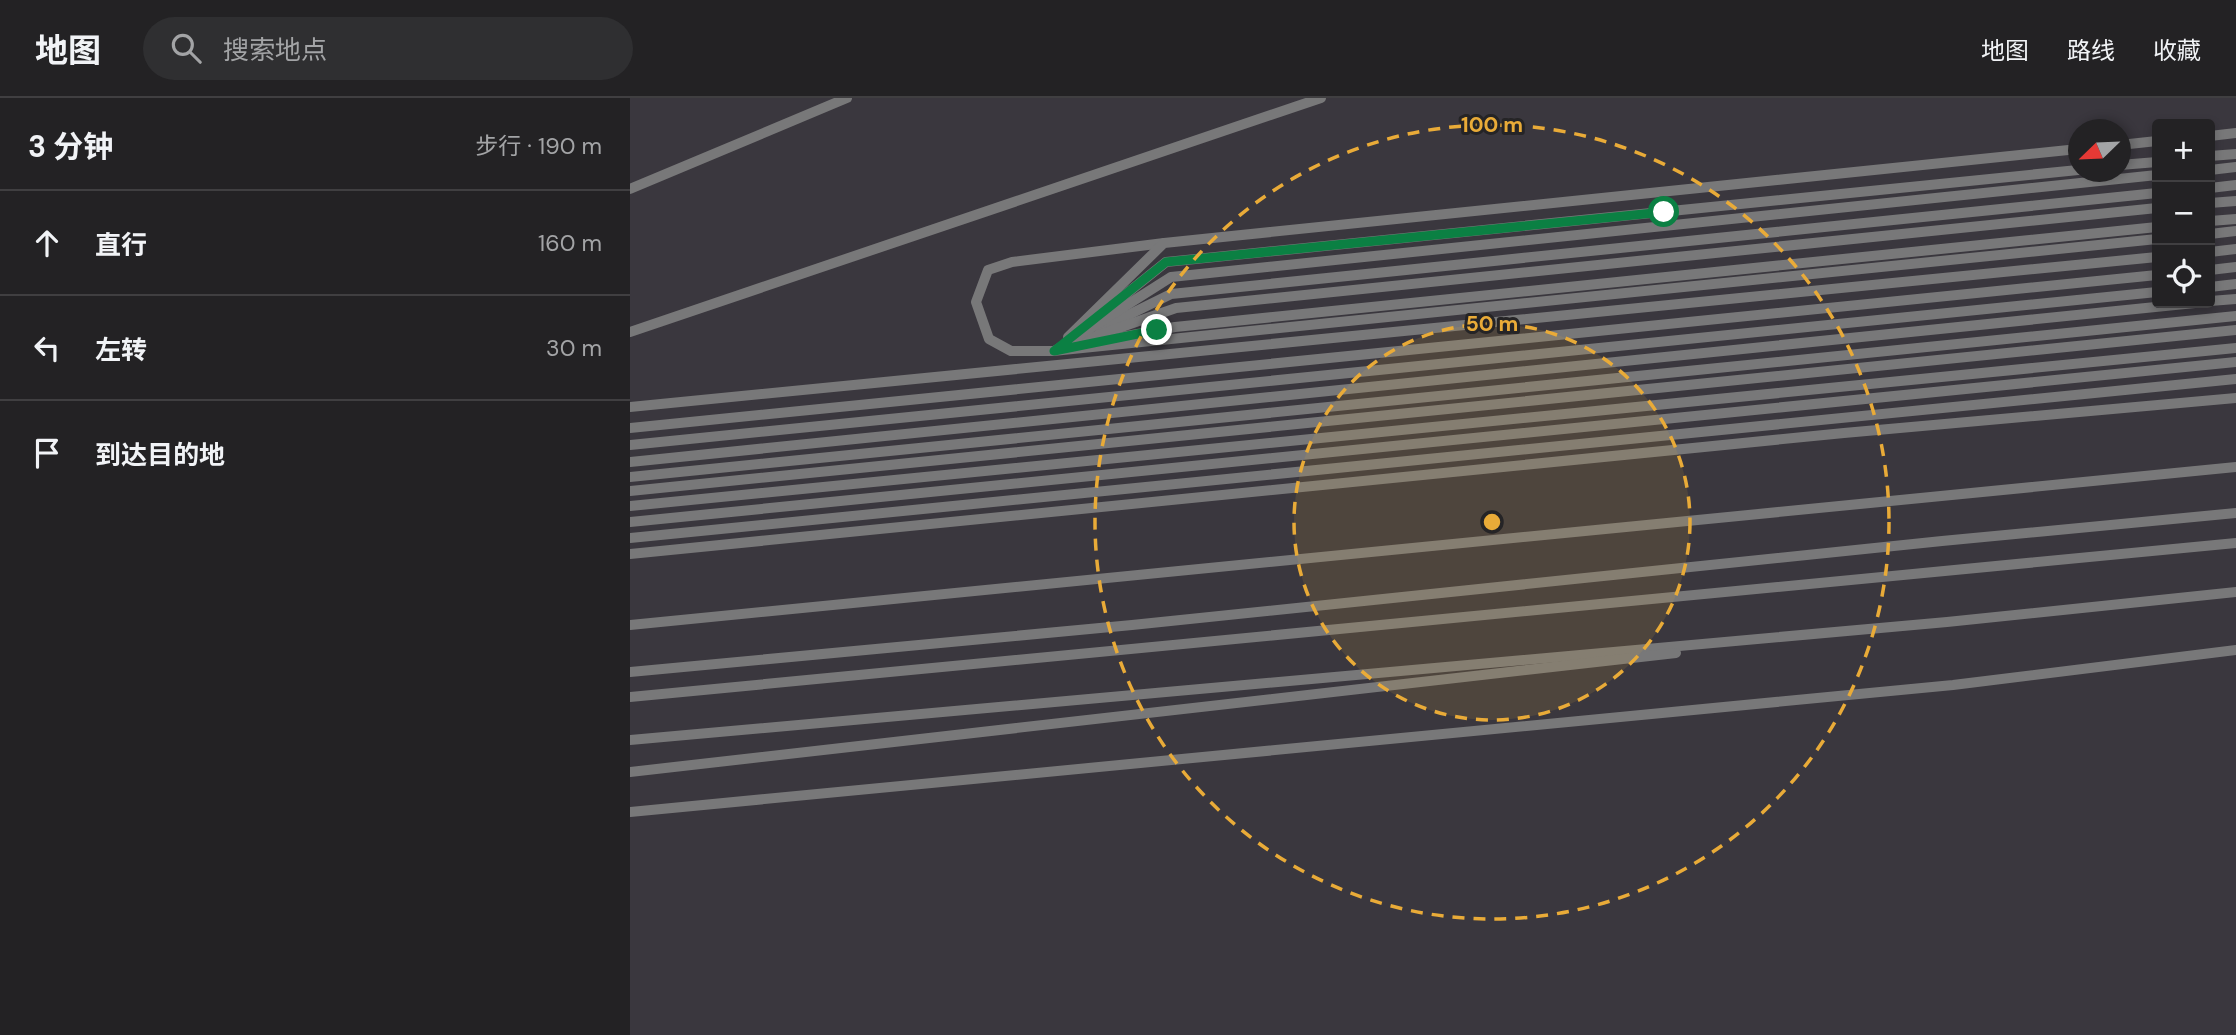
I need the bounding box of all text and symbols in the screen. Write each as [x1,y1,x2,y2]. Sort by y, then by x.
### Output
search box [143,17,633,80]
text: 地图 [35,29,101,72]
icon: search [167,29,205,67]
text: 搜索地点 [223,33,327,67]
text: 地图 [1981,35,2029,66]
text: 路线 [2067,35,2115,66]
text: 收藏 [2153,35,2201,66]
text: 100 m [1461,111,1523,139]
north arrow [2068,119,2131,182]
map controls [2152,119,2215,308]
button: + [2152,119,2215,182]
text: 3 分钟 [28,127,113,166]
text: 步行 · 190 m [475,131,602,161]
button: − [2152,182,2215,245]
route start [1648,196,1679,227]
icon: ahead [28,224,66,262]
text: 直行 [95,228,147,262]
text: 160 m [538,228,602,258]
button: locate [2152,245,2215,308]
text: 50 m [1466,310,1518,338]
route end [1141,314,1172,345]
icon: left [28,329,66,367]
text: 左转 [95,333,147,367]
text: 30 m [546,333,602,363]
icon: arrive [28,434,66,472]
text: 到达目的地 [95,438,225,472]
centre of rings [1480,510,1504,534]

